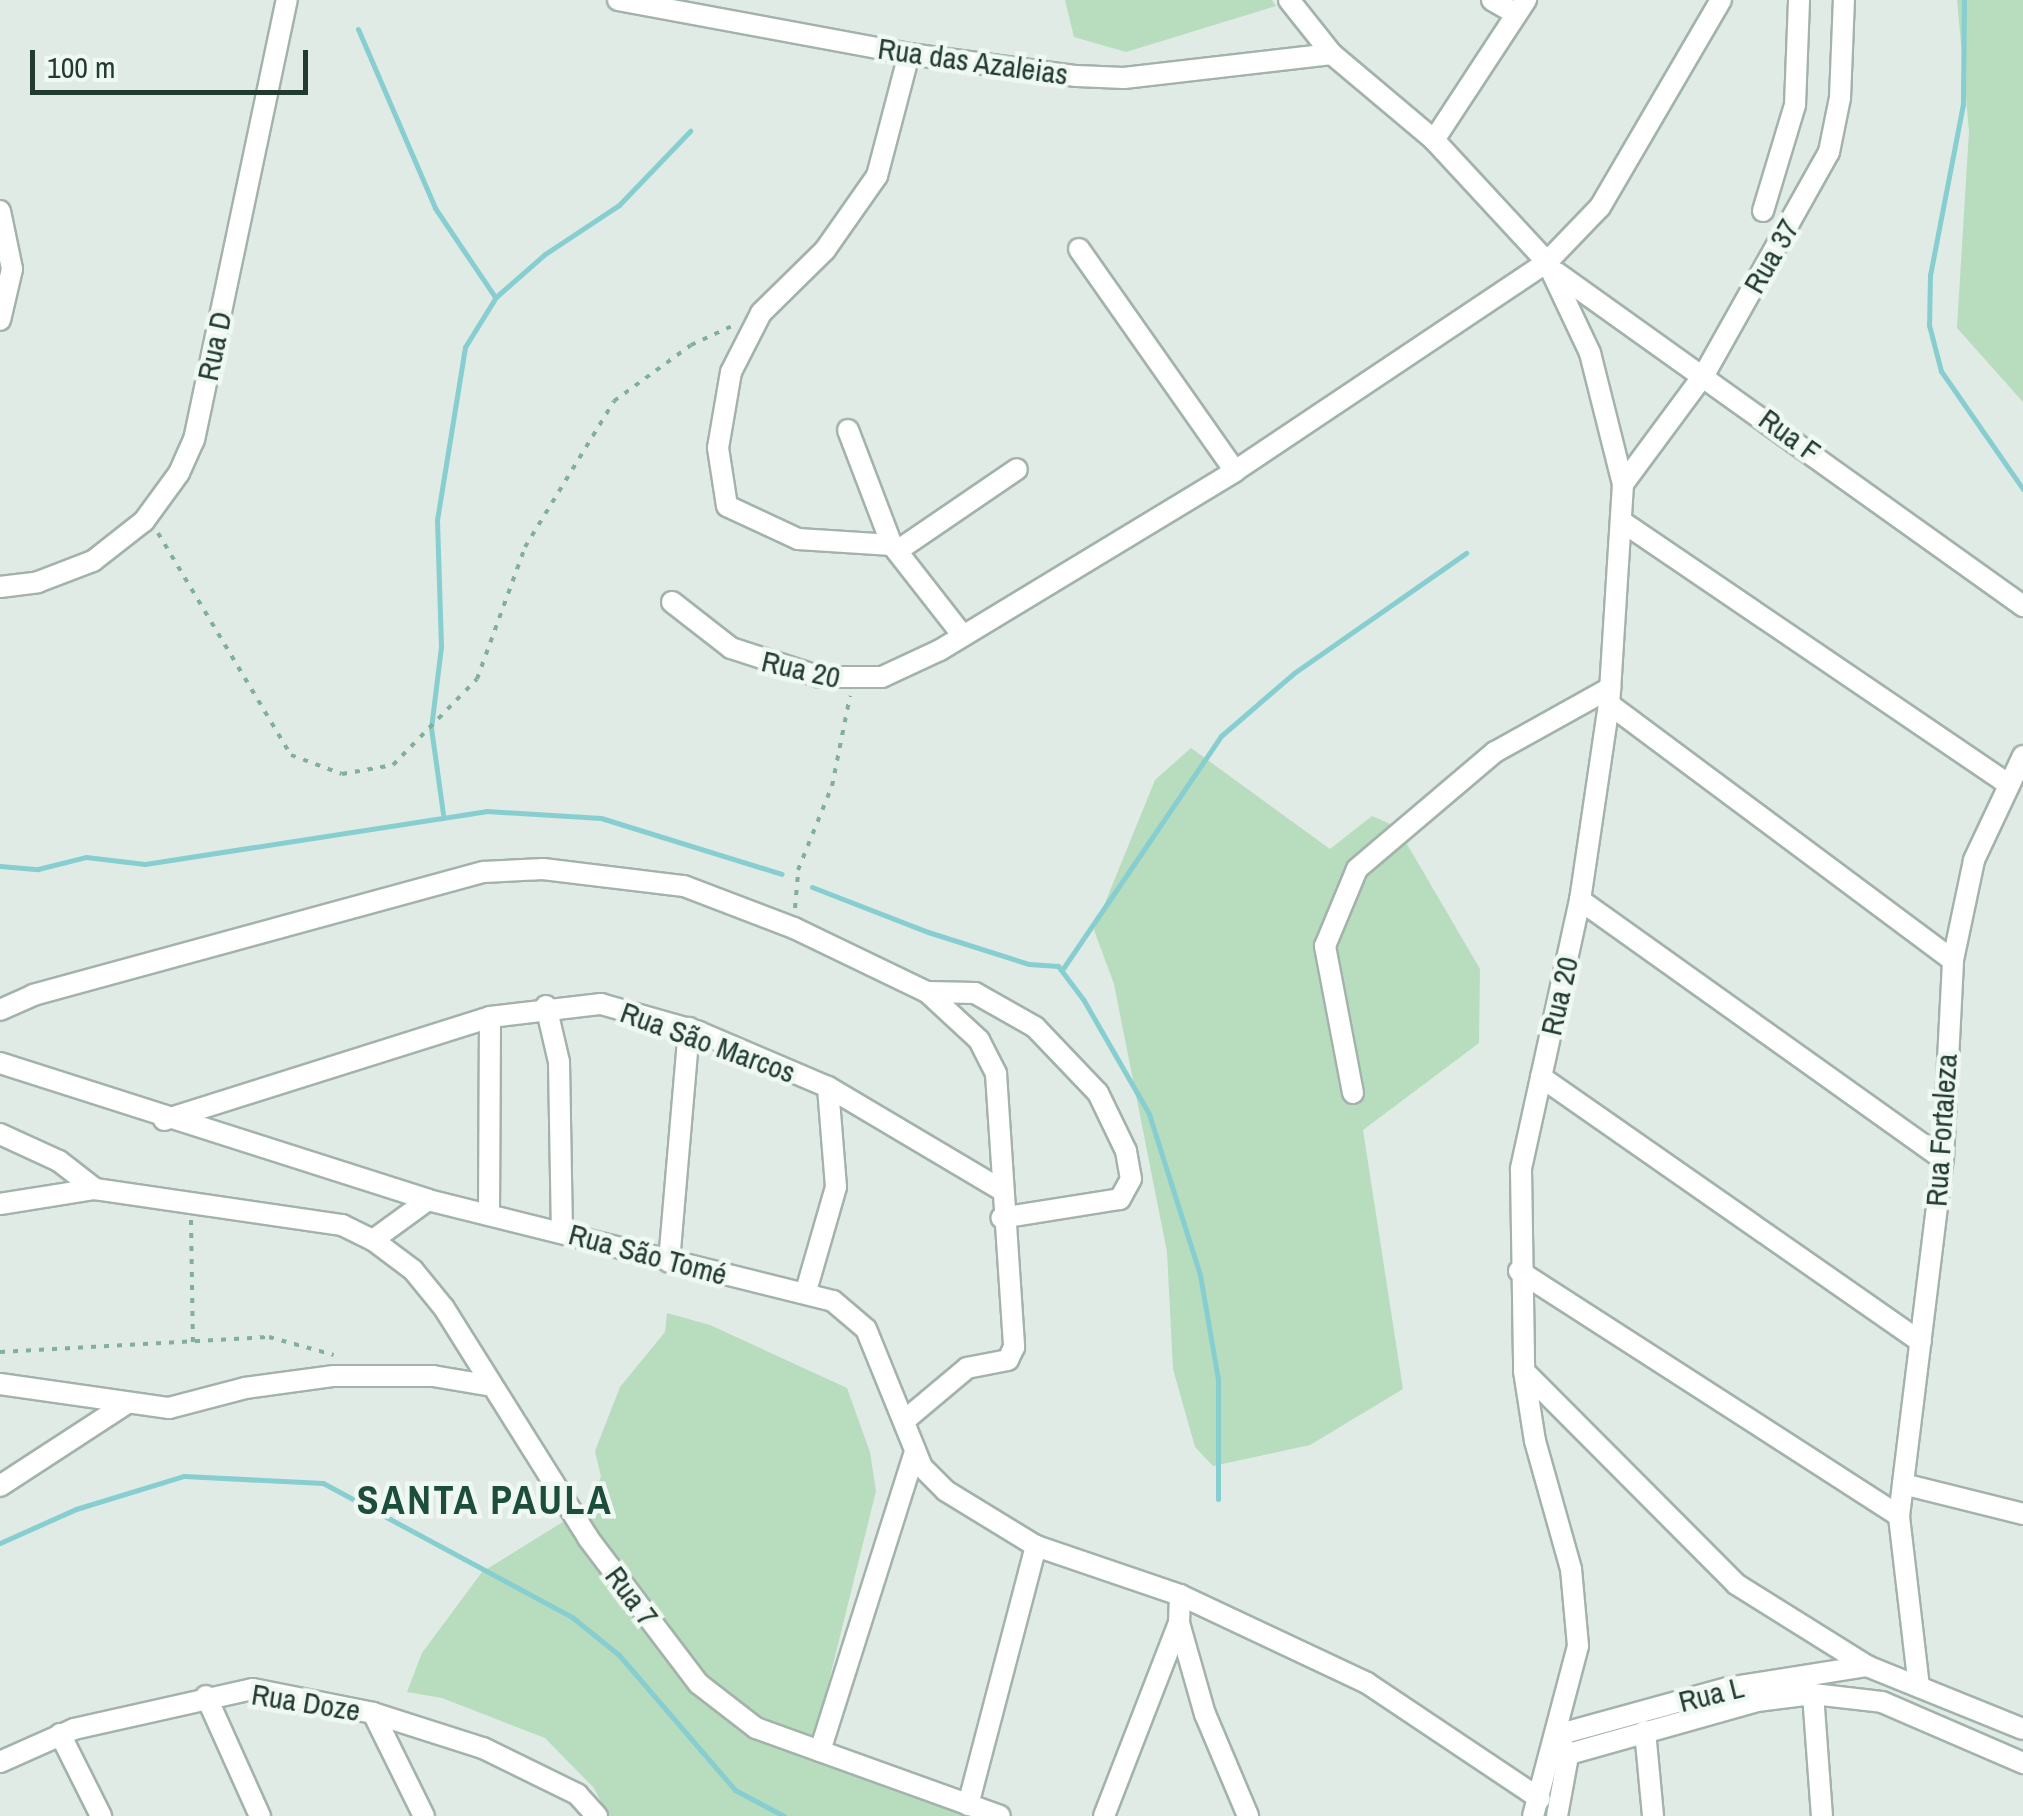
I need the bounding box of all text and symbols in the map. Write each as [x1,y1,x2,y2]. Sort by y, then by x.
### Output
scale bar [35,30,312,92]
street label: Rua das Azaleias [875,30,1071,92]
text: 100 m [47,47,115,87]
street label: Rua 37 [1736,213,1806,299]
street label: Rua D [189,308,239,384]
street label: Rua F [1752,401,1828,469]
street label: Rua 20 [758,643,844,695]
street label: Rua 20 [1533,953,1585,1039]
street label: Rua São Marcos [616,994,800,1090]
street label: Rua Fortaleza [1918,1052,1964,1208]
street label: Rua São Tomé [565,1216,731,1292]
district label: SANTA PAULA [356,1476,614,1524]
street label: Rua 7 [598,1559,666,1633]
street label: Rua L [1675,1669,1747,1719]
street label: Rua Doze [249,1676,363,1728]

